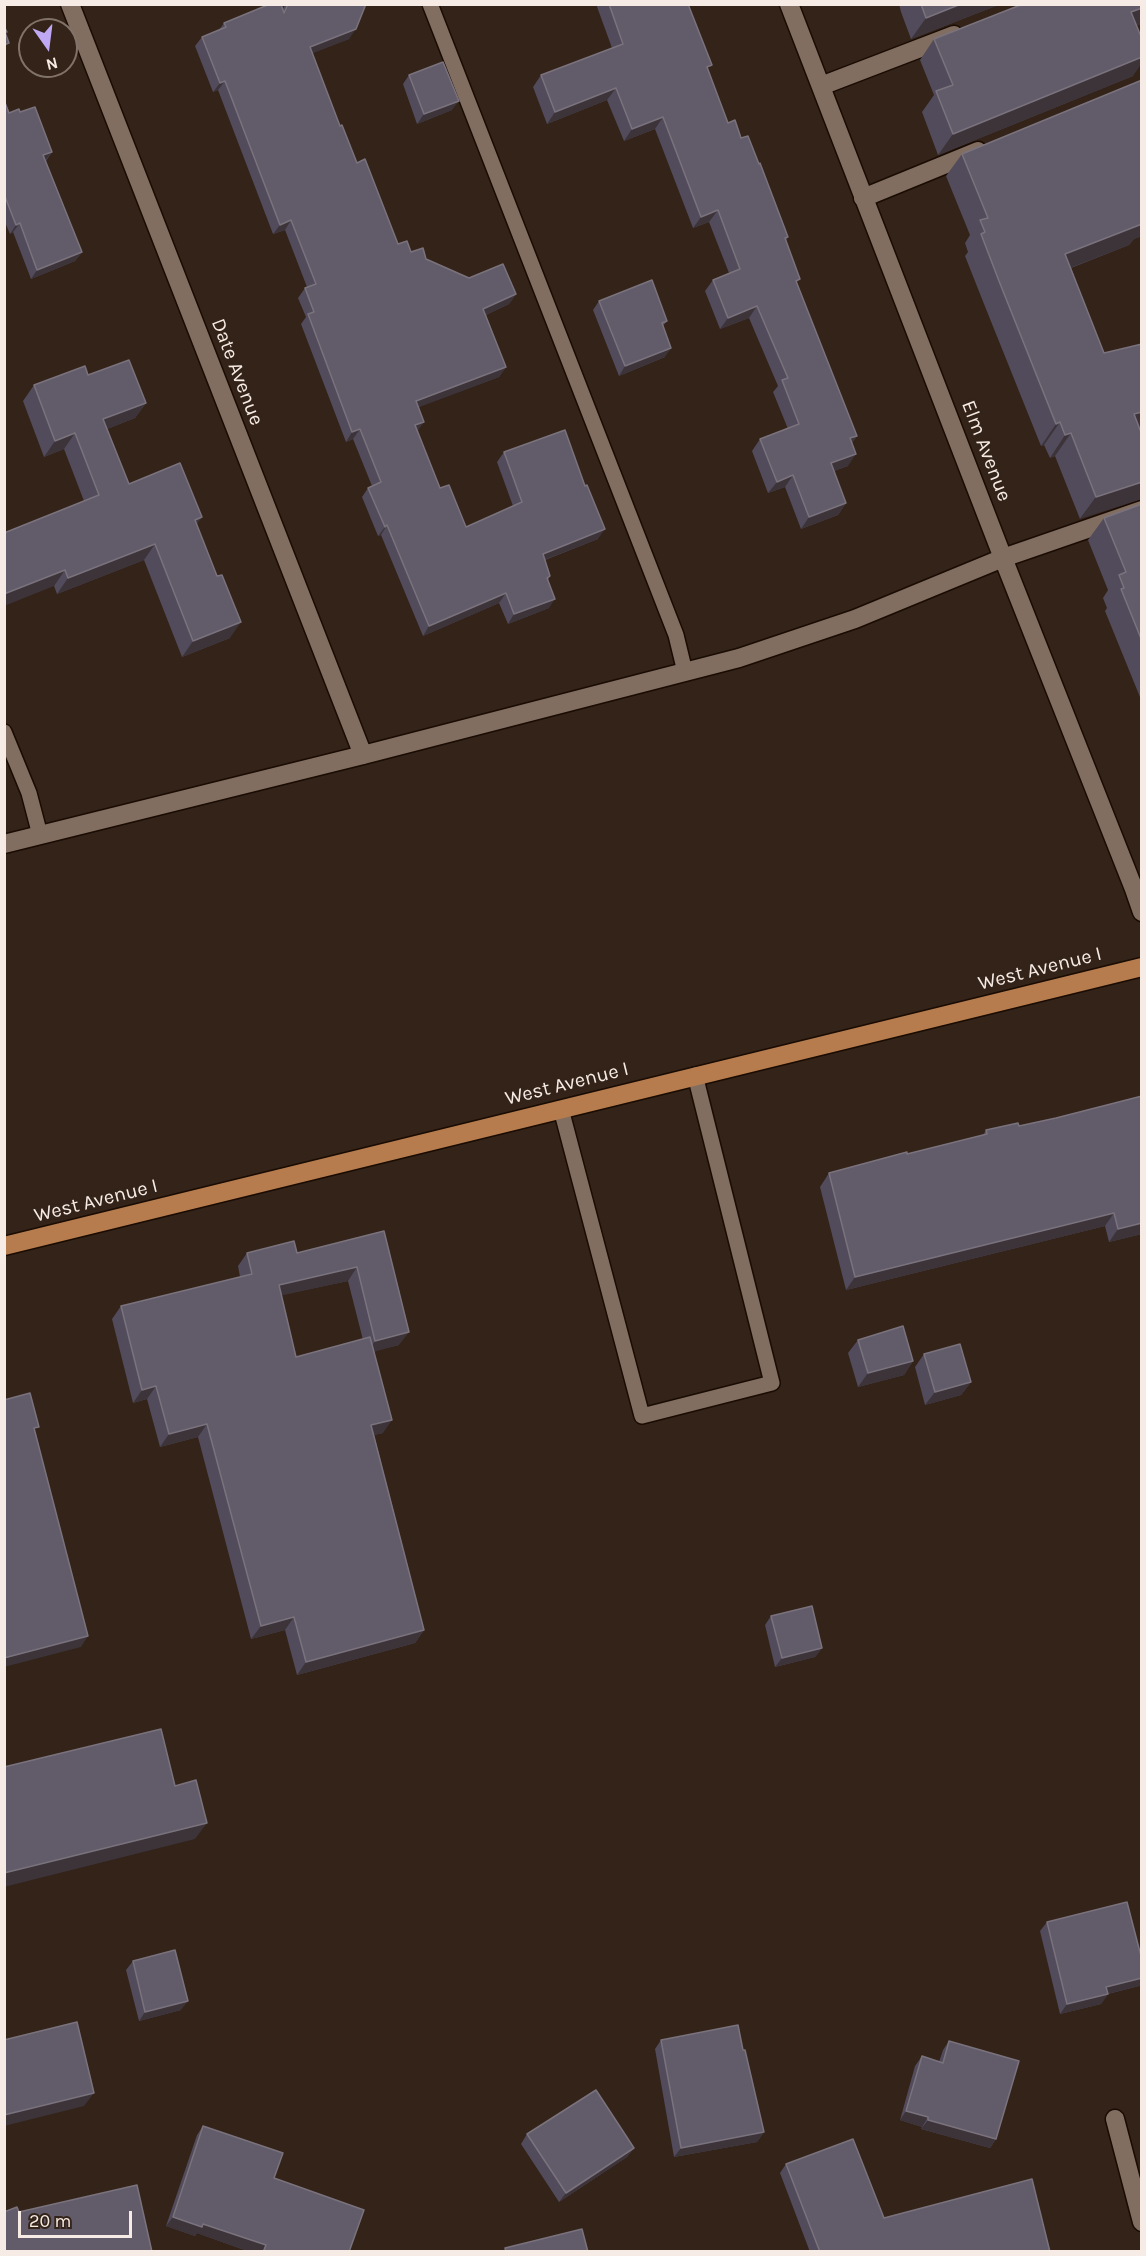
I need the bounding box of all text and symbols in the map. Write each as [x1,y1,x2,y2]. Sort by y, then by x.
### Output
north arrow [18,18,78,78]
text: N [44,53,60,75]
street label: Date Avenue [206,315,268,429]
street label: Elm Avenue [956,397,1016,505]
street label: West Avenue I [976,942,1104,996]
street label: West Avenue I [503,1057,631,1111]
street label: West Avenue I [32,1174,160,1228]
scale bar [21,2199,135,2237]
text: 20 m [29,2210,71,2232]

